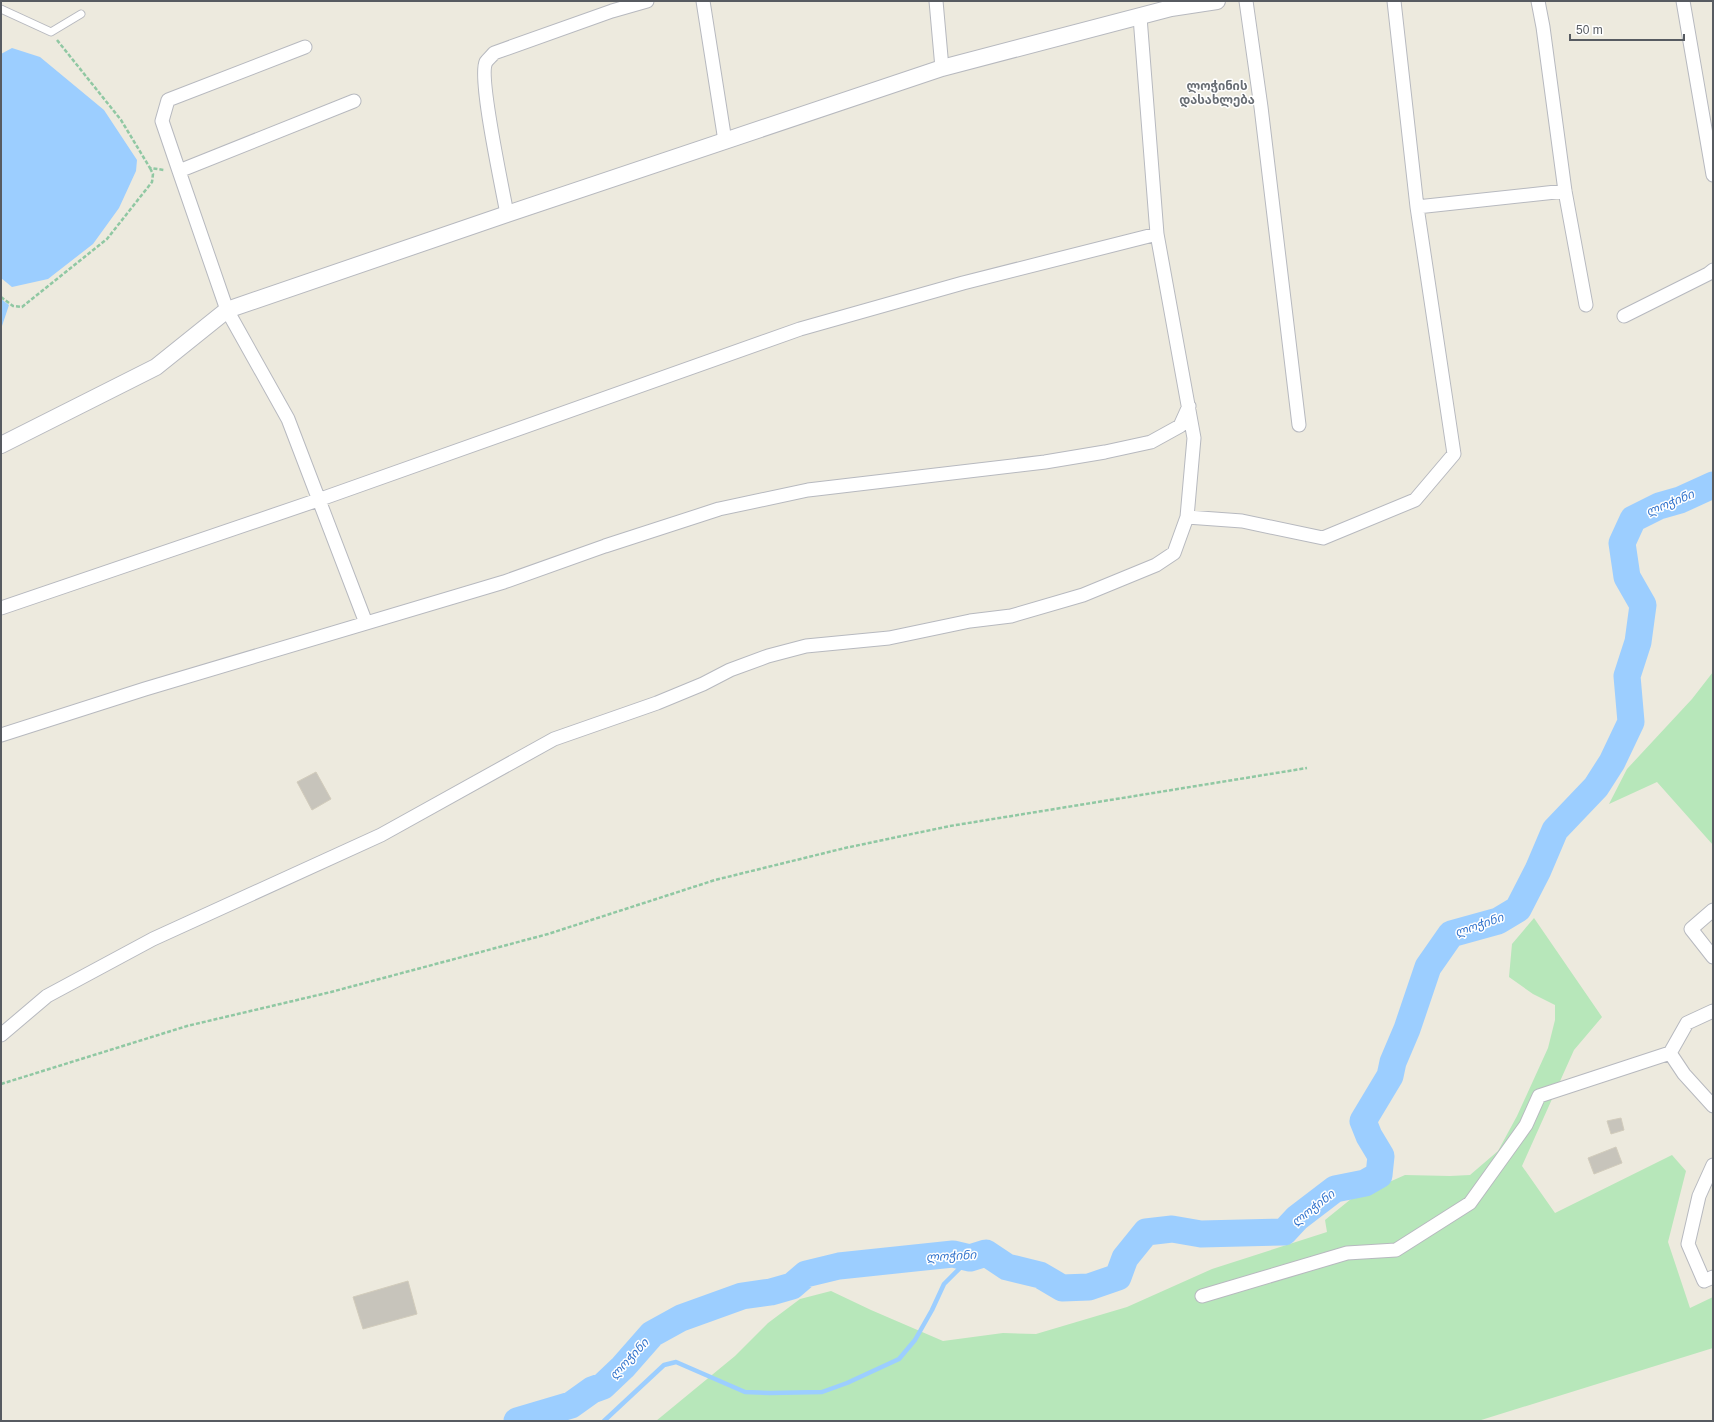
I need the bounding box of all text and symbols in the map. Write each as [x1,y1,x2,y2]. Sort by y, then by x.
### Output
scale bar [1570,16,1684,42]
text: 50 m [1576,23,1603,37]
district label: ლოჭინის დასახლება [1179,79,1255,108]
water label: ლოჭინი [1644,487,1697,519]
water label: ლოჭინი [1453,910,1506,940]
water label: ლოჭინი [1289,1186,1338,1229]
water label: ლოჭინი [925,1248,978,1264]
water label: ლოჭინი [607,1335,652,1382]

